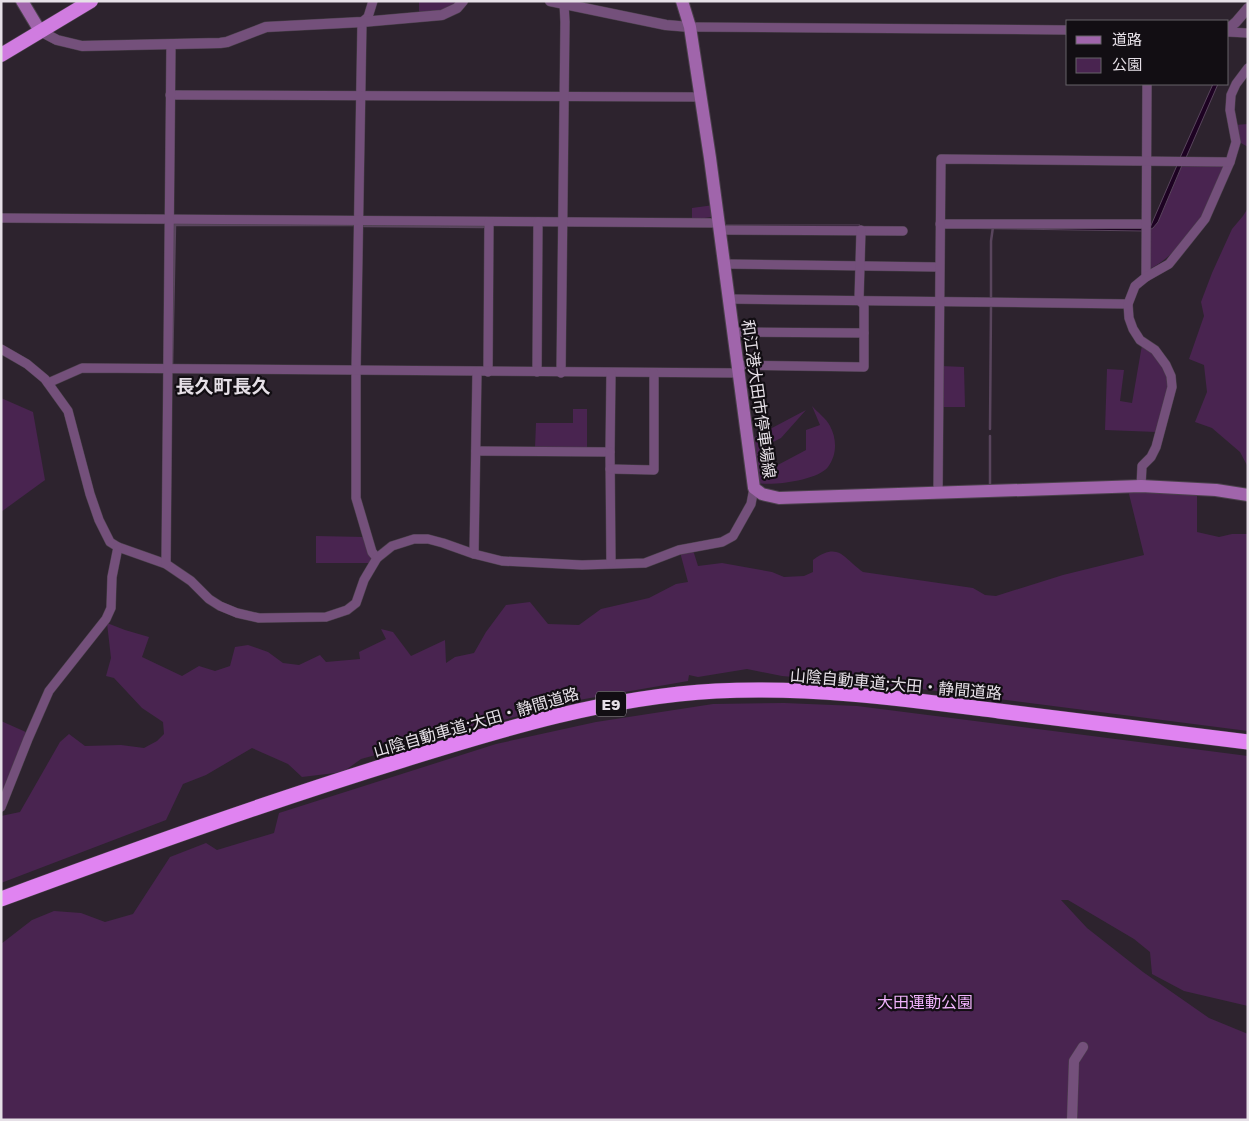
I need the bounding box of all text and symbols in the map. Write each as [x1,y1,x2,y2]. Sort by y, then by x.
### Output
legend [1066,20,1229,85]
text: 道路 [1112,30,1142,48]
text: 公園 [1112,55,1142,73]
street label: 和江港大田市停車場線 [738,318,780,480]
district label: 長久町長久 [175,374,271,397]
street label: 山陰自動車道;大田・静間道路 [789,665,1003,703]
street label: 山陰自動車道;大田・静間道路 [371,683,581,761]
road number: E9 [596,692,626,716]
park label: 大田運動公園 [877,992,973,1012]

